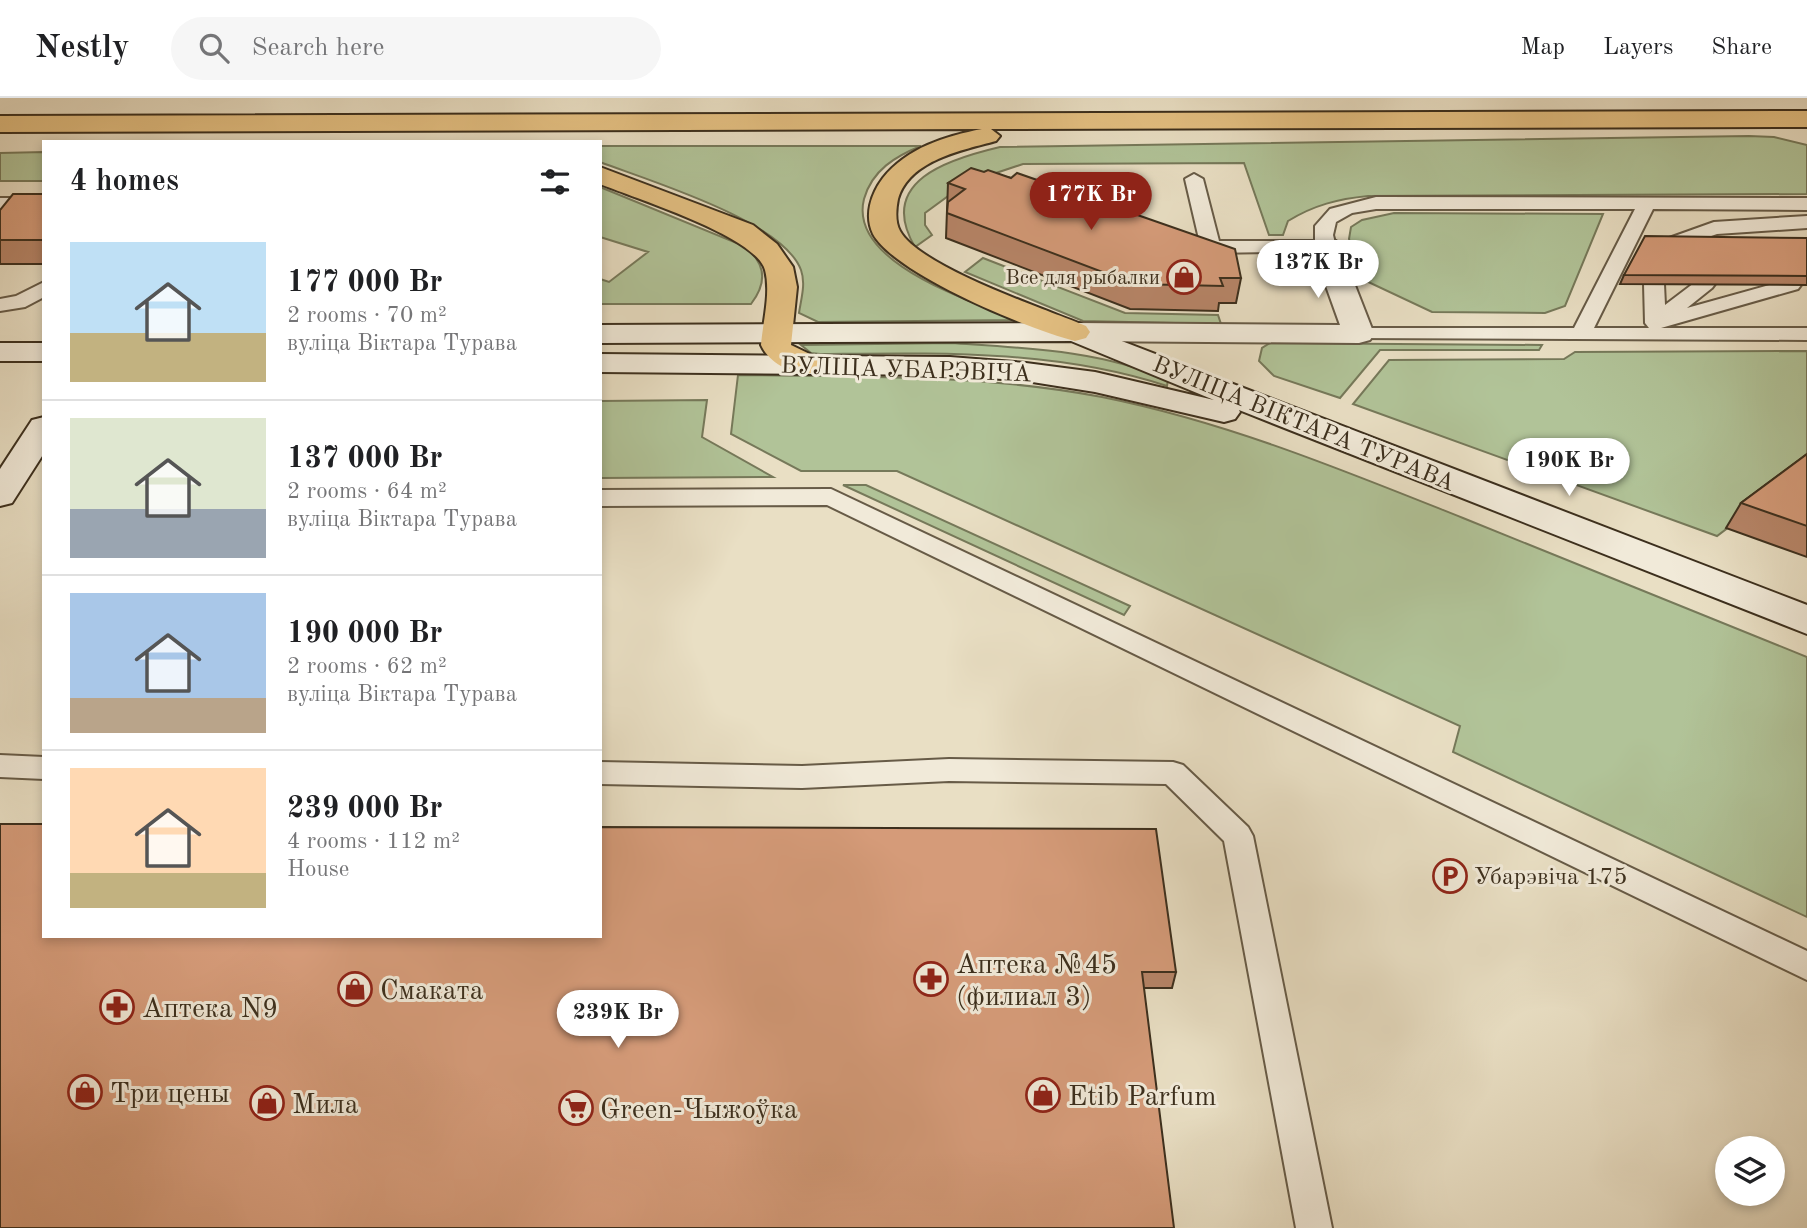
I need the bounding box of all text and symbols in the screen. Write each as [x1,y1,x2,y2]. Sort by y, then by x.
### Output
search box [171,17,661,80]
icon: search [195,29,233,67]
text: Nestly [35,32,129,65]
text: Search here [251,35,385,61]
text: Map [1521,36,1565,60]
text: Layers [1603,36,1673,60]
text: Share [1711,36,1772,60]
icon: filters [536,163,574,201]
text: 4 homes [70,167,179,197]
pin: 177K Br [1026,172,1156,232]
text: 177K Br [1046,183,1136,206]
pin: 137K Br [1253,240,1383,300]
text: 137K Br [1273,251,1363,274]
shop icon: Все для рыбалки [1165,258,1203,296]
text: 177 000 Br [287,268,443,298]
place label: Все для рыбалки [1005,268,1160,289]
icon: home [126,270,210,354]
text: 2 rooms · 70 m² [287,304,447,327]
text: вуліца Віктара Турава [287,332,517,355]
street label: ВУЛІЦА ВІКТАРА ТУРАВА [1149,353,1458,497]
street label: ВУЛІЦА УБАРЭВІЧА [780,355,1032,387]
pin: 190K Br [1504,438,1634,498]
text: 137 000 Br [287,444,443,474]
icon: home [126,446,210,530]
text: 190K Br [1524,449,1614,472]
text: 2 rooms · 64 m² [287,480,447,503]
text: вуліца Віктара Турава [287,508,517,531]
text: 190 000 Br [287,619,443,649]
icon: home [126,621,210,705]
text: 2 rooms · 62 m² [287,655,447,678]
text: вуліца Віктара Турава [287,683,517,706]
text: 239 000 Br [287,794,443,824]
icon: home [126,796,210,880]
text: 4 rooms · 112 m² [287,830,460,853]
parking icon: Убарэвіча 175 [1431,857,1469,895]
text: House [287,858,349,881]
place label: Убарэвіча 175 [1474,866,1627,890]
place label: Аптека №45 (филиал 3) [956,952,1117,1012]
pharmacy icon: Аптека №45 (филиал 3) [912,960,950,998]
shop icon: Смаката [336,970,374,1008]
place label: Смаката [380,978,484,1006]
pharmacy icon: Аптека N9 [98,988,136,1026]
pin: 239K Br [553,990,683,1050]
place label: Аптека N9 [142,996,278,1024]
text: 239K Br [573,1001,663,1024]
shop icon: Три цены [66,1073,104,1111]
shop icon: Etib Parfum [1024,1076,1062,1114]
place label: Три цены [110,1081,229,1109]
shop icon: Мила [248,1084,286,1122]
place label: Etib Parfum [1068,1084,1216,1112]
supermarket icon: Green-Чыжоўка [557,1089,595,1127]
place label: Мила [292,1092,359,1120]
place label: Green-Чыжоўка [600,1097,798,1125]
map controls [1715,1136,1785,1206]
button: layers [1715,1136,1785,1206]

